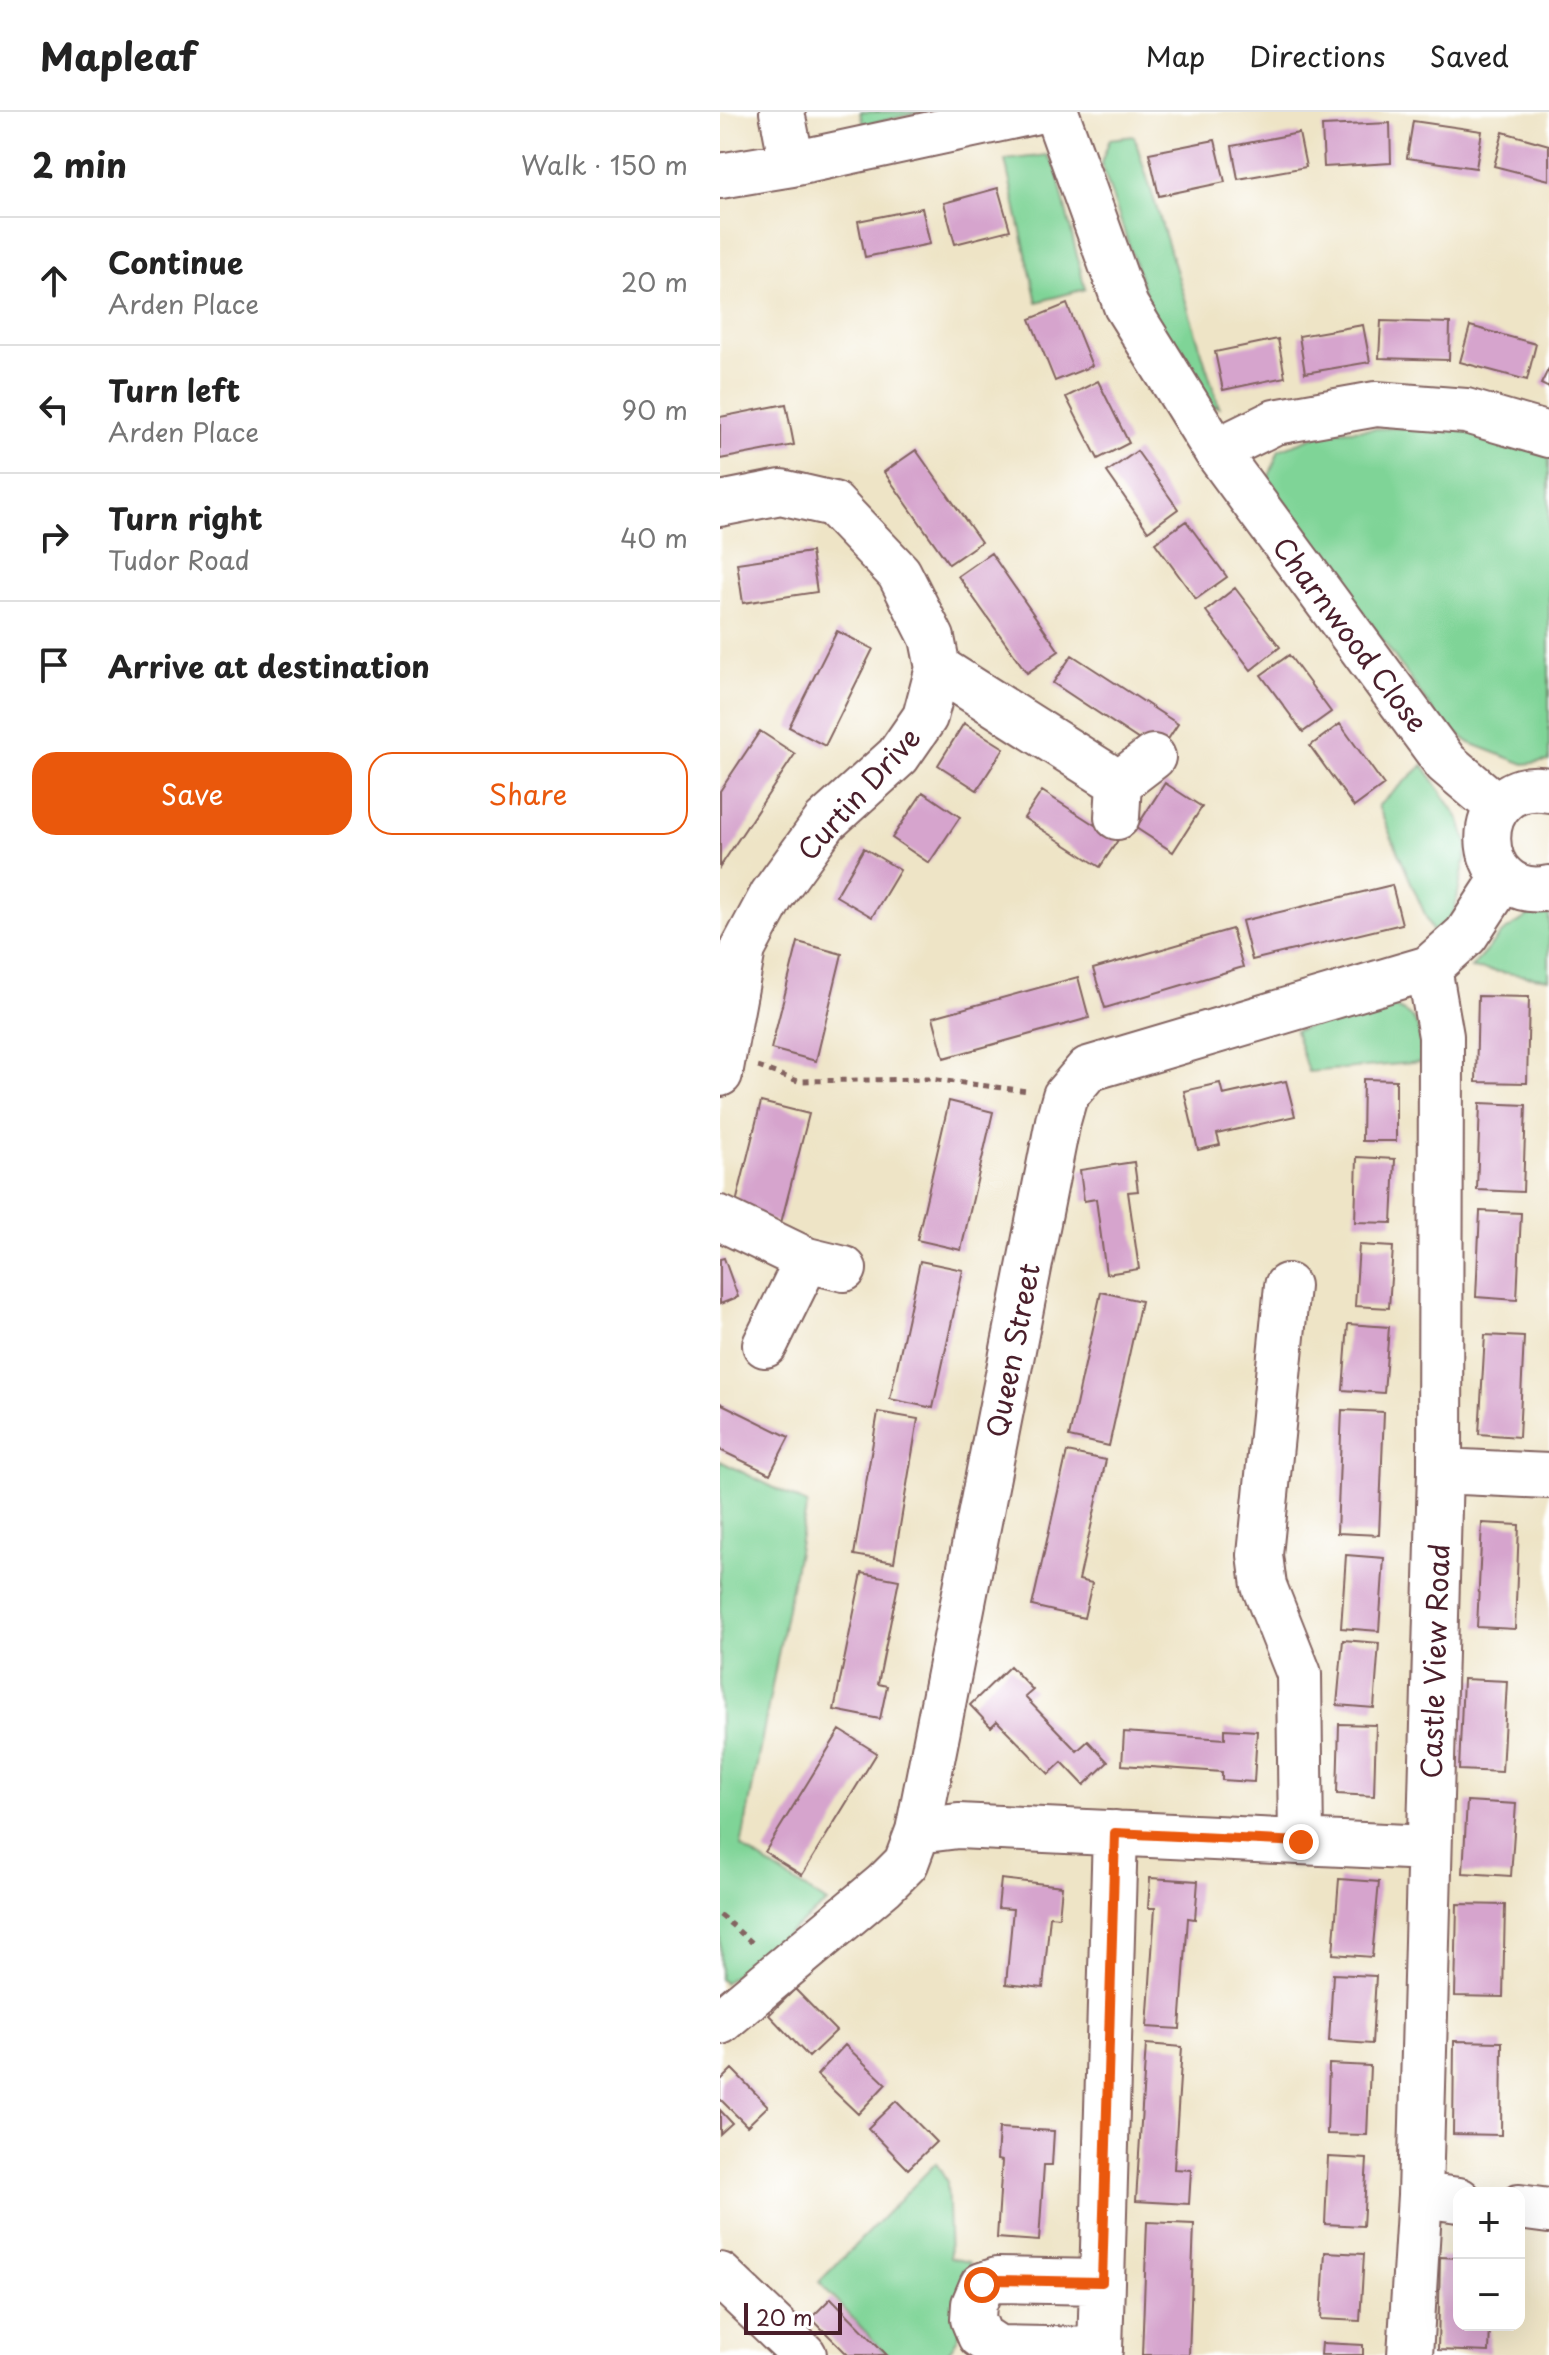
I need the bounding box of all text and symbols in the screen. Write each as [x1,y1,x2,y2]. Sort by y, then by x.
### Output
text: Mapleaf [40,27,197,84]
text: Map [1146,34,1205,77]
text: Directions [1249,34,1386,77]
text: Saved [1430,34,1509,77]
text: 2 min [32,138,127,190]
text: Walk · 150 m [521,145,688,184]
text: Continue [108,239,243,284]
icon: ahead [32,259,76,303]
text: 20 m [621,262,688,301]
text: Arden Place [108,284,259,323]
text: Turn left [108,367,240,412]
icon: left [32,387,76,431]
text: 90 m [621,390,688,429]
text: Arden Place [108,412,259,451]
text: Turn right [108,495,263,540]
icon: right [32,515,76,559]
text: 40 m [620,518,688,557]
street label: Charnwood Close [1263,527,1439,741]
text: Tudor Road [108,540,250,579]
icon: arrive [32,643,76,687]
text: Arrive at destination [108,643,430,688]
street label: Curtin Drive [786,717,930,869]
button: Save [32,752,352,835]
button: Share [368,752,688,835]
street label: Queen Street [974,1259,1050,1441]
street label: Castle View Road [1408,1543,1460,1779]
route end [1283,1824,1319,1860]
map controls [1453,2187,1525,2331]
button: + [1453,2187,1525,2259]
button: − [1453,2259,1525,2331]
route start [964,2267,1000,2303]
scale bar [744,2299,842,2335]
text: 20 m [756,2300,813,2333]

